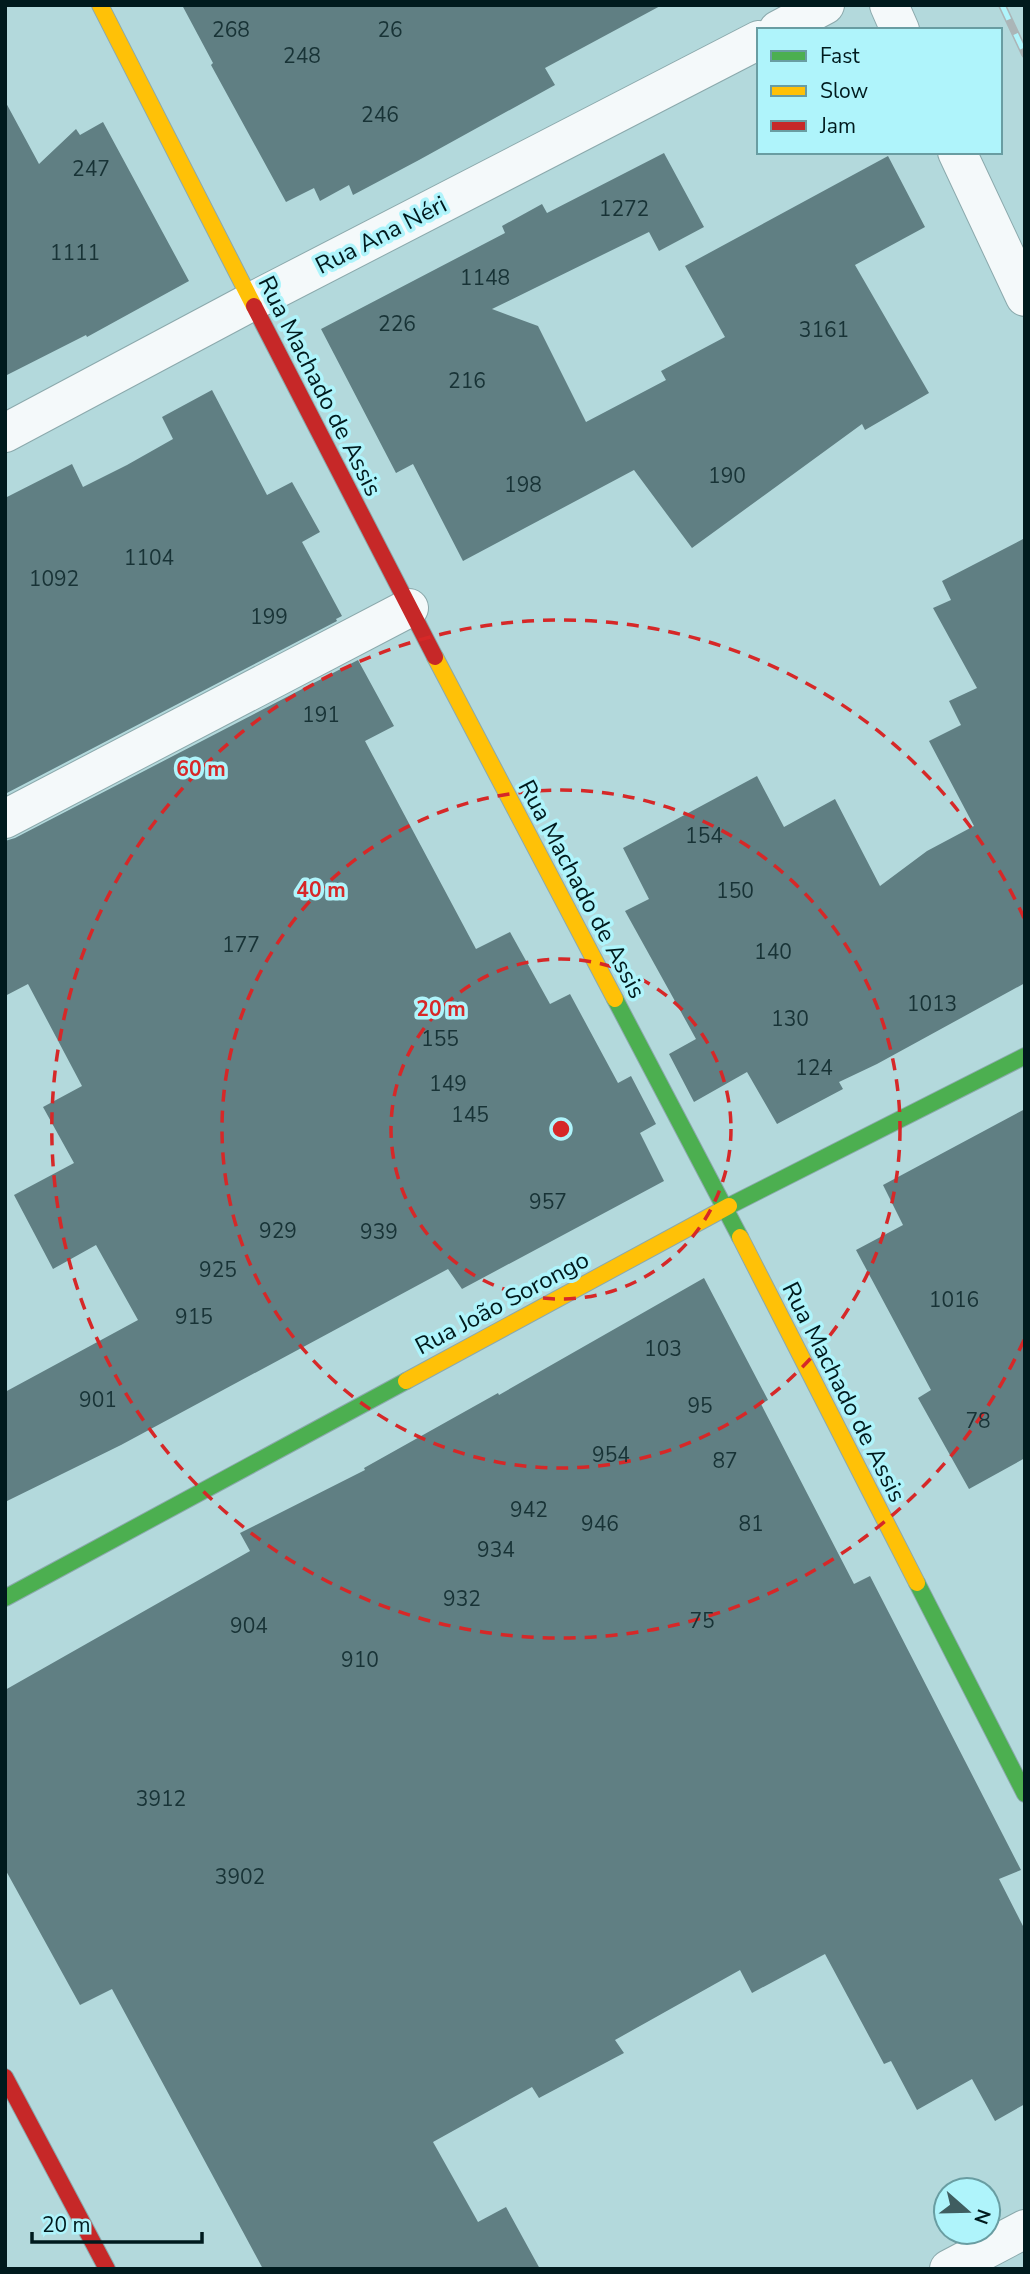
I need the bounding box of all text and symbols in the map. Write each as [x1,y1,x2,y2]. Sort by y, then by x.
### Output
house number: 268 [212,16,250,44]
house number: 26 [377,16,403,44]
legend [757,28,1002,154]
house number: 248 [283,42,321,70]
text: Fast [820,42,860,70]
text: Slow [820,77,869,105]
house number: 246 [361,101,399,129]
text: Jam [819,112,856,140]
house number: 247 [72,155,110,183]
street label: Rua Ana Néri [310,188,452,282]
house number: 1272 [599,195,649,223]
house number: 1111 [50,239,100,267]
house number: 1148 [460,264,510,292]
street label: Rua Machado de Assis [251,270,389,502]
house number: 226 [378,310,416,338]
house number: 3161 [799,316,849,344]
house number: 216 [448,367,486,395]
house number: 190 [708,462,746,490]
house number: 198 [504,471,542,499]
house number: 1104 [124,544,174,572]
house number: 1092 [29,565,79,593]
house number: 199 [250,603,288,631]
house number: 191 [302,701,340,729]
text: 60 m [176,755,226,783]
street label: Rua Machado de Assis [511,774,653,1004]
house number: 154 [685,822,723,850]
text: 40 m [296,876,346,904]
house number: 150 [716,877,754,905]
house number: 177 [222,931,260,959]
house number: 140 [754,938,792,966]
house number: 1013 [907,990,957,1018]
text: 20 m [416,995,466,1023]
house number: 130 [771,1005,809,1033]
house number: 155 [421,1025,459,1053]
house number: 124 [795,1054,833,1082]
house number: 149 [429,1070,467,1098]
house number: 145 [451,1101,489,1129]
centre of rings [549,1117,573,1141]
house number: 957 [529,1188,567,1216]
house number: 929 [259,1217,297,1245]
house number: 939 [360,1218,398,1246]
street label: Rua João Sorongo [409,1244,595,1362]
house number: 925 [199,1256,237,1284]
street label: Rua Machado de Assis [775,1276,913,1508]
house number: 1016 [929,1286,979,1314]
house number: 915 [175,1303,213,1331]
house number: 103 [644,1335,682,1363]
house number: 901 [79,1386,117,1414]
house number: 95 [687,1392,713,1420]
house number: 78 [965,1407,991,1435]
house number: 954 [592,1441,630,1469]
house number: 87 [712,1447,738,1475]
house number: 942 [510,1496,548,1524]
house number: 946 [581,1510,619,1538]
house number: 81 [738,1510,764,1538]
house number: 934 [477,1536,515,1564]
house number: 932 [443,1585,481,1613]
house number: 75 [689,1607,715,1635]
house number: 904 [230,1612,268,1640]
house number: 910 [341,1646,379,1674]
house number: 3912 [136,1785,186,1813]
house number: 3902 [215,1863,265,1891]
north arrow [932,2176,1002,2246]
scale bar [32,2200,201,2244]
text: N [967,2205,997,2228]
text: 20 m [42,2211,91,2239]

